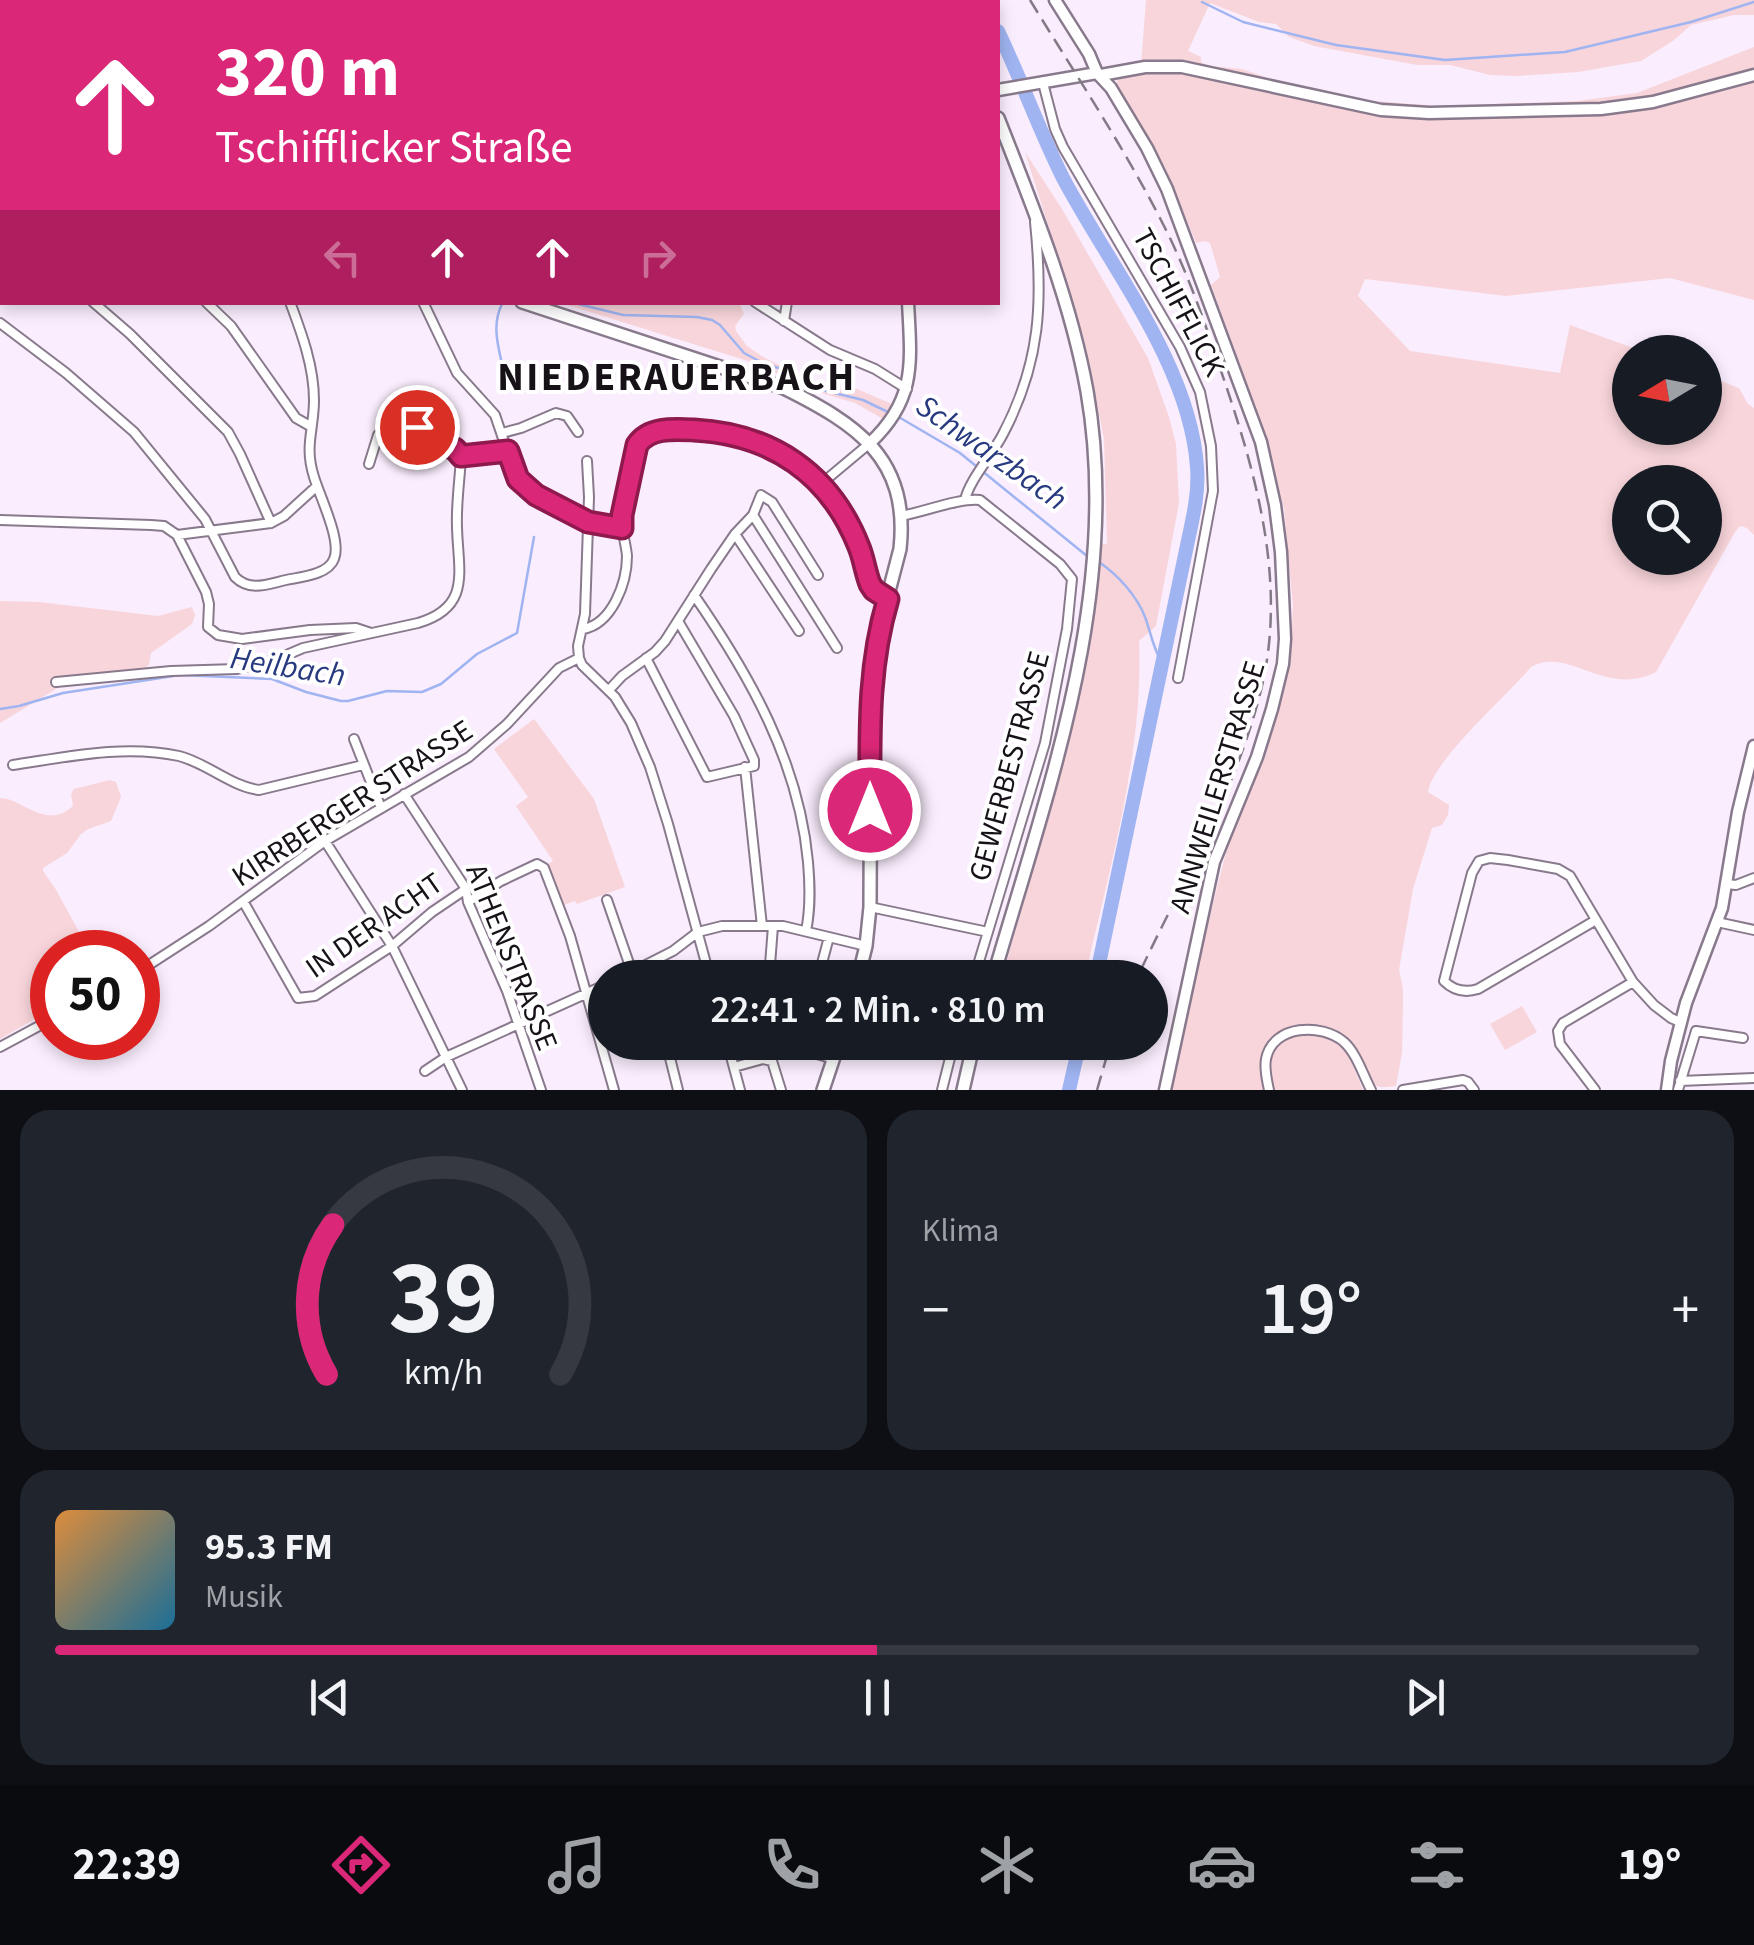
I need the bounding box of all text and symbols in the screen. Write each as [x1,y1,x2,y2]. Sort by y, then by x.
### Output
text: 320 m [215,23,400,123]
icon: ahead [50,40,180,170]
text: Tschifflicker Straße [215,116,572,180]
street label: TSCHIFFLICK [1122,221,1236,384]
icon: left [315,230,370,285]
icon: ahead [420,230,475,285]
icon: ahead [525,230,580,285]
icon: right [630,230,685,285]
north arrow [1612,335,1722,445]
map controls [1612,335,1722,575]
district label: NIEDERAUERBACH [497,349,857,406]
water label: Schwarzbach [906,384,1076,522]
pin [375,385,460,470]
icon: arrive [390,400,445,455]
button: search [1612,465,1722,575]
water label: Heilbach [227,635,349,699]
street label: GEWERBESTRASSE [958,646,1061,886]
street label: ANNWEILERSTRASSE [1159,656,1276,919]
street label: KIRRBERGER STRASSE [223,709,481,898]
position arrow [818,758,922,862]
street label: ATHENSTRASSE [455,857,569,1057]
street label: IN DER ACHT [297,862,452,989]
speed limit sign: 50 [30,930,160,1060]
text: 22:41 · 2 Min. · 810 m [711,983,1045,1037]
text: Klima [922,1208,999,1254]
text: 39 [389,1226,498,1374]
text: 19° [1259,1256,1362,1363]
text: − [922,1272,949,1350]
text: + [1672,1272,1699,1350]
text: km/h [404,1347,483,1398]
text: 95.3 FM [205,1520,333,1574]
text: Musik [205,1574,283,1620]
icon: previous [302,1670,357,1725]
icon: pause [850,1670,905,1725]
icon: next [1398,1670,1453,1725]
icon: directions [326,1830,396,1900]
icon: music [542,1830,612,1900]
icon: phone [757,1830,827,1900]
icon: climate [972,1830,1042,1900]
icon: car [1187,1830,1257,1900]
icon: filters [1402,1830,1472,1900]
text: 22:39 [73,1833,181,1897]
text: 19° [1617,1833,1681,1897]

